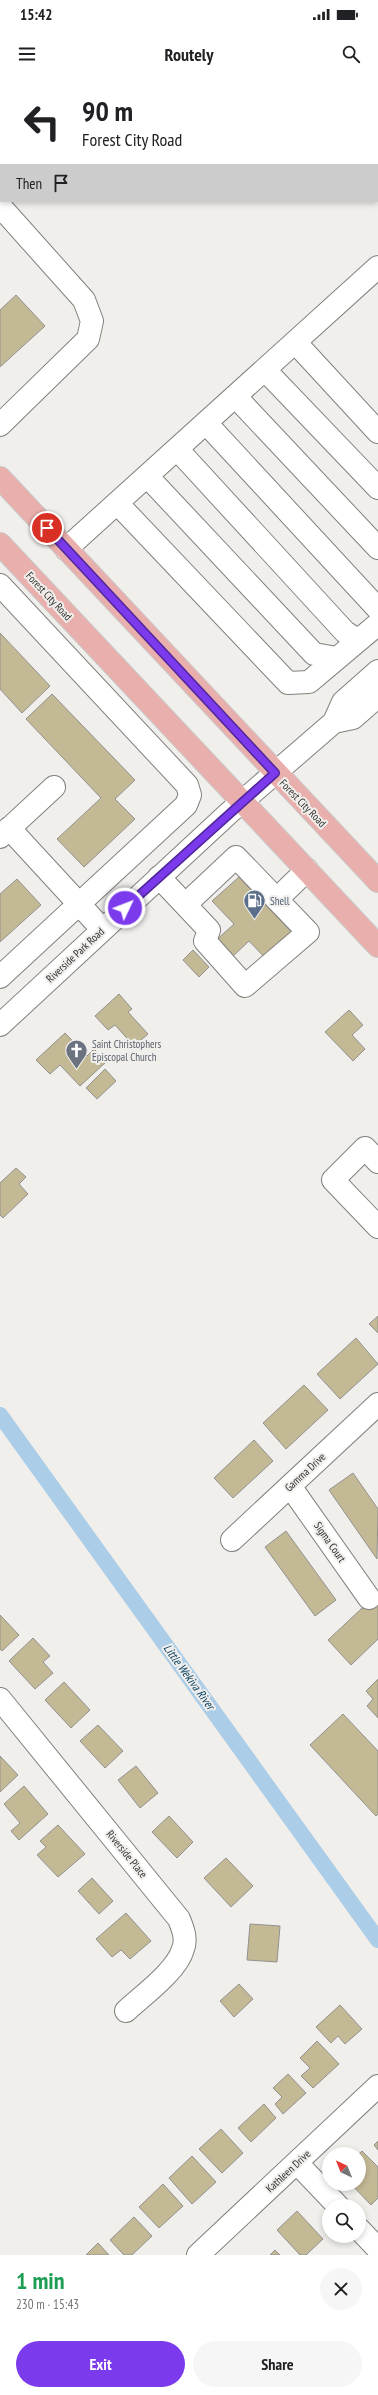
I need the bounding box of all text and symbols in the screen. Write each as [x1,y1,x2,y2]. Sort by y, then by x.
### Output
text: 15:42 [20,5,52,24]
icon: menu [16,43,38,65]
text: Routely [165,43,213,66]
icon: search [340,43,362,65]
text: 90 m [82,92,133,129]
icon: left [16,96,68,148]
text: Forest City Road [82,128,182,151]
icon: arrive [50,172,72,194]
text: Then [16,174,42,193]
pin [30,511,64,545]
icon: arrive [36,517,58,539]
street label: Forest City Road [23,569,75,623]
street label: Forest City Road [277,776,329,830]
position arrow [104,887,146,929]
fuel station icon: Shell [241,888,267,921]
place label: Shell [270,894,290,908]
street label: Riverside Park Road [43,924,107,985]
church icon: Saint Christophers Episcopal Church [63,1037,89,1070]
place label: Saint Christophers Episcopal Church [92,1037,162,1064]
street label: Gamma Drive [282,1449,329,1494]
street label: Sigma Court [311,1519,349,1565]
water label: Little Wekiva River [161,1641,219,1714]
street label: Riverside Place [103,1827,151,1881]
street label: Kathleen Drive [263,2146,314,2195]
north arrow [322,2147,366,2191]
map controls [322,2147,366,2243]
button: search [322,2199,366,2243]
text: 1 min [16,2265,64,2296]
button: close [320,2268,362,2310]
text: 230 m · 15:43 [16,2296,79,2313]
button: Exit [16,2341,185,2387]
button: Share [193,2341,362,2387]

